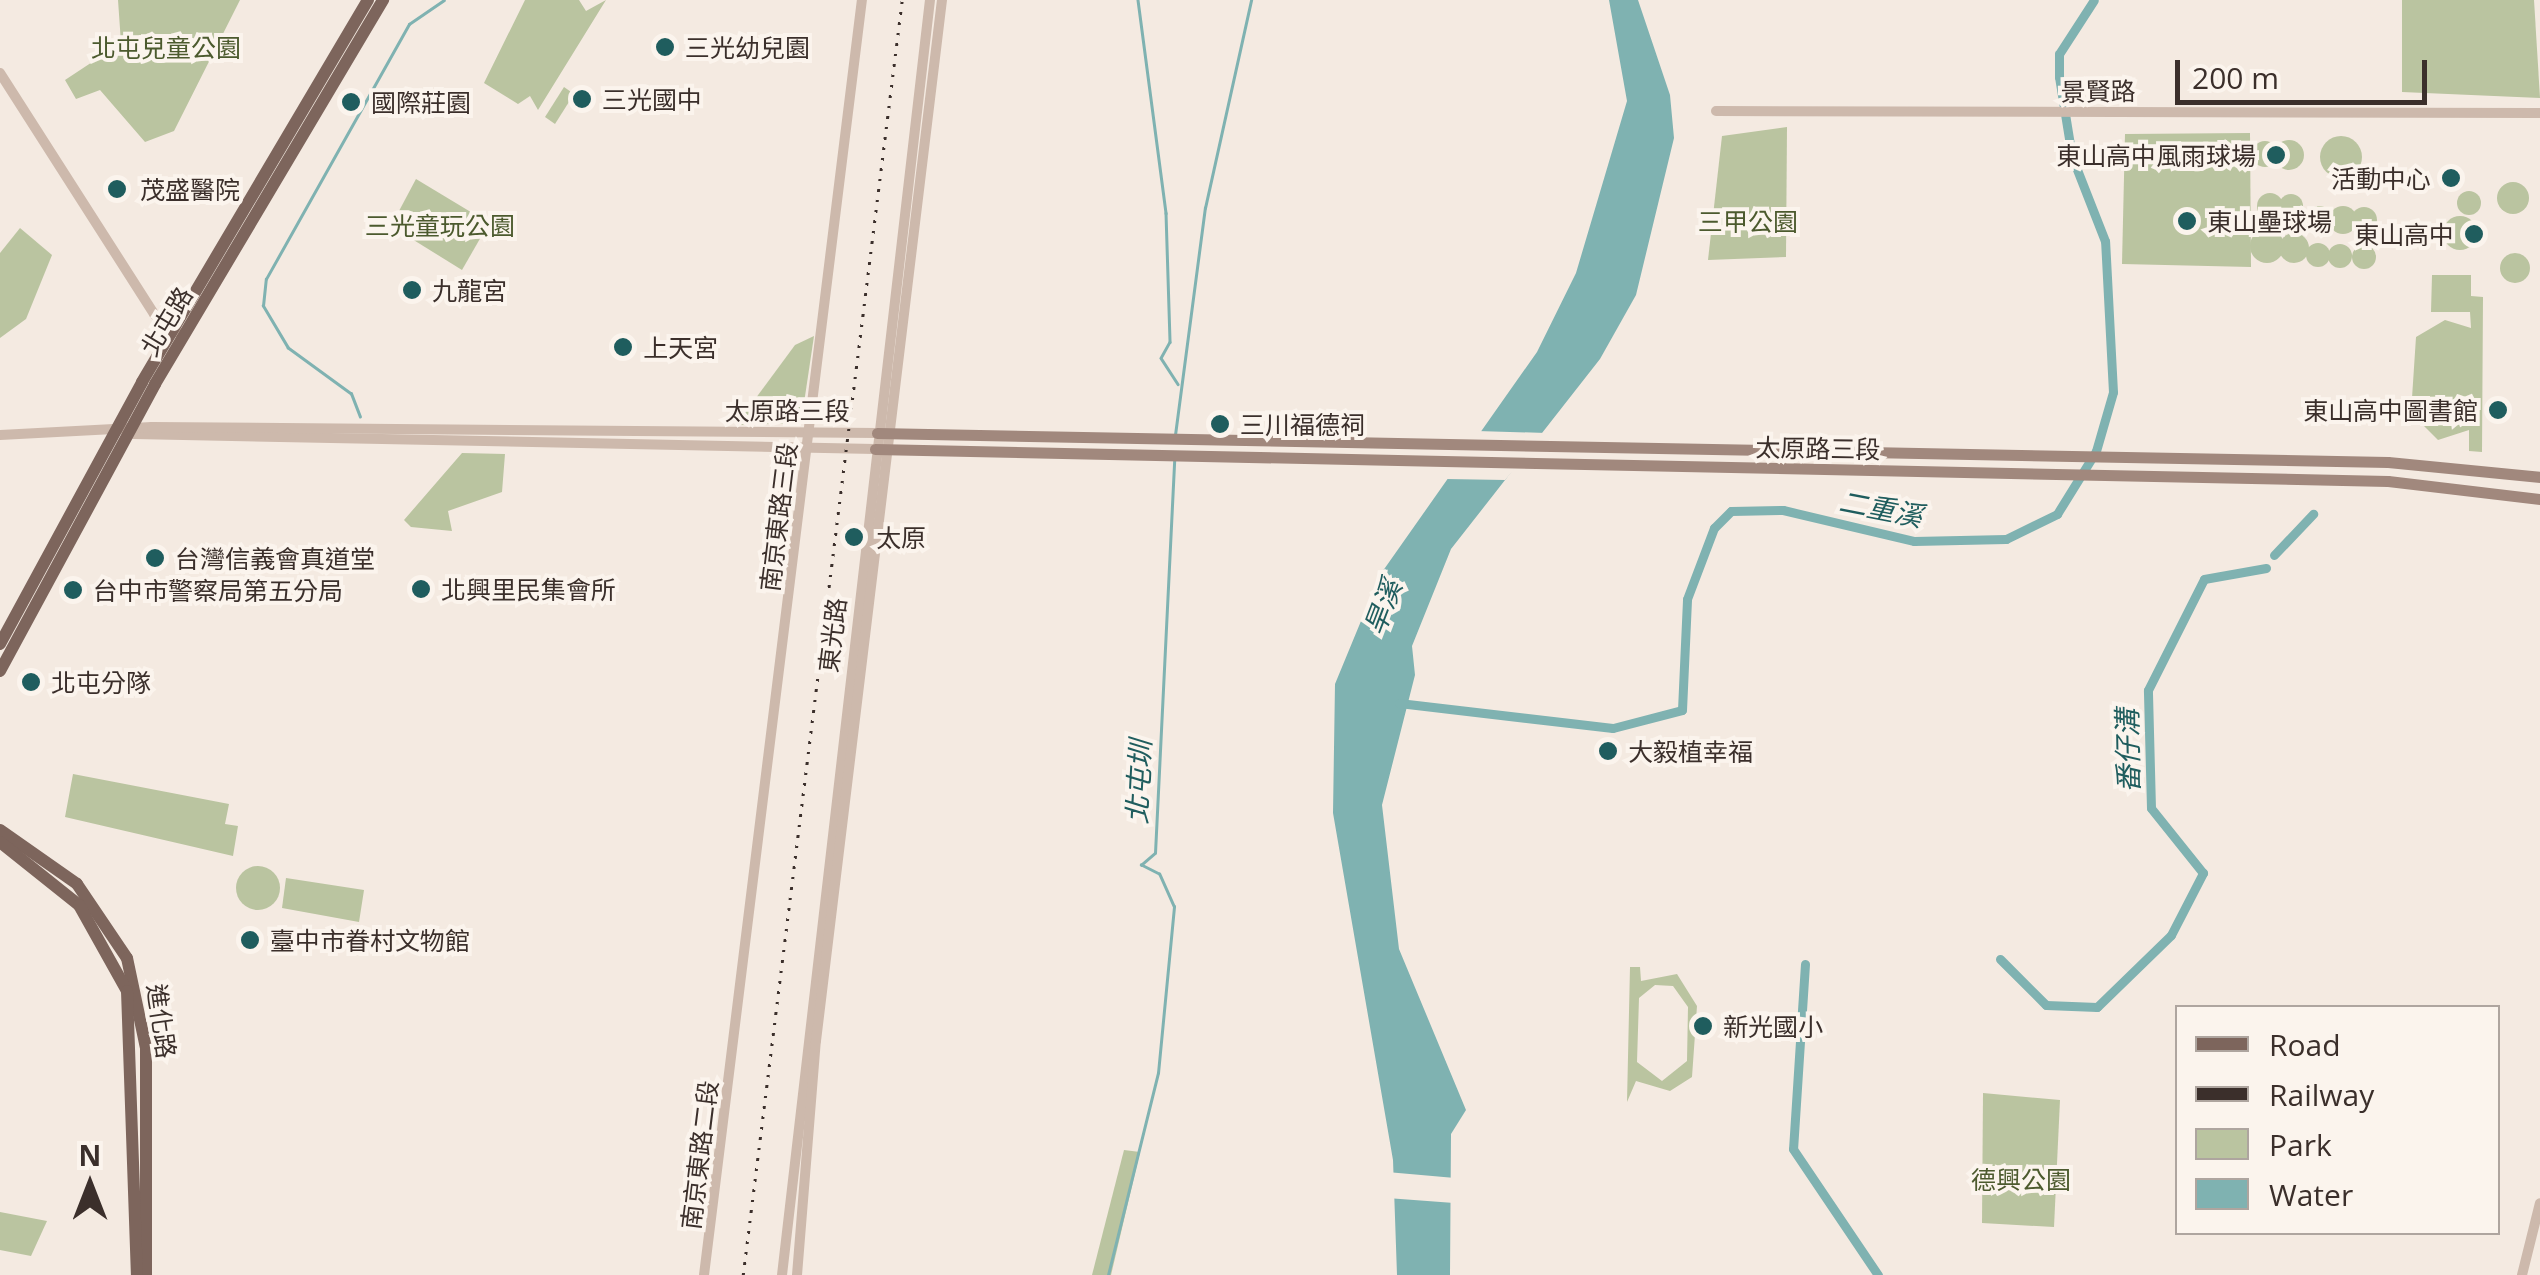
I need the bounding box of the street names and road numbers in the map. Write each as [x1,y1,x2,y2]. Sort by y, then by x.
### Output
street label: 景賢路 [2060,75,2136,107]
street label: 北屯路 [134,281,198,361]
street label: 太原路三段 [725,395,849,425]
street label: 太原路三段 [1755,432,1881,464]
street label: 南京東路三段 [754,441,802,593]
street label: 東光路 [813,596,851,674]
street label: 進化路 [142,982,182,1060]
street label: 南京東路二段 [675,1079,723,1231]

